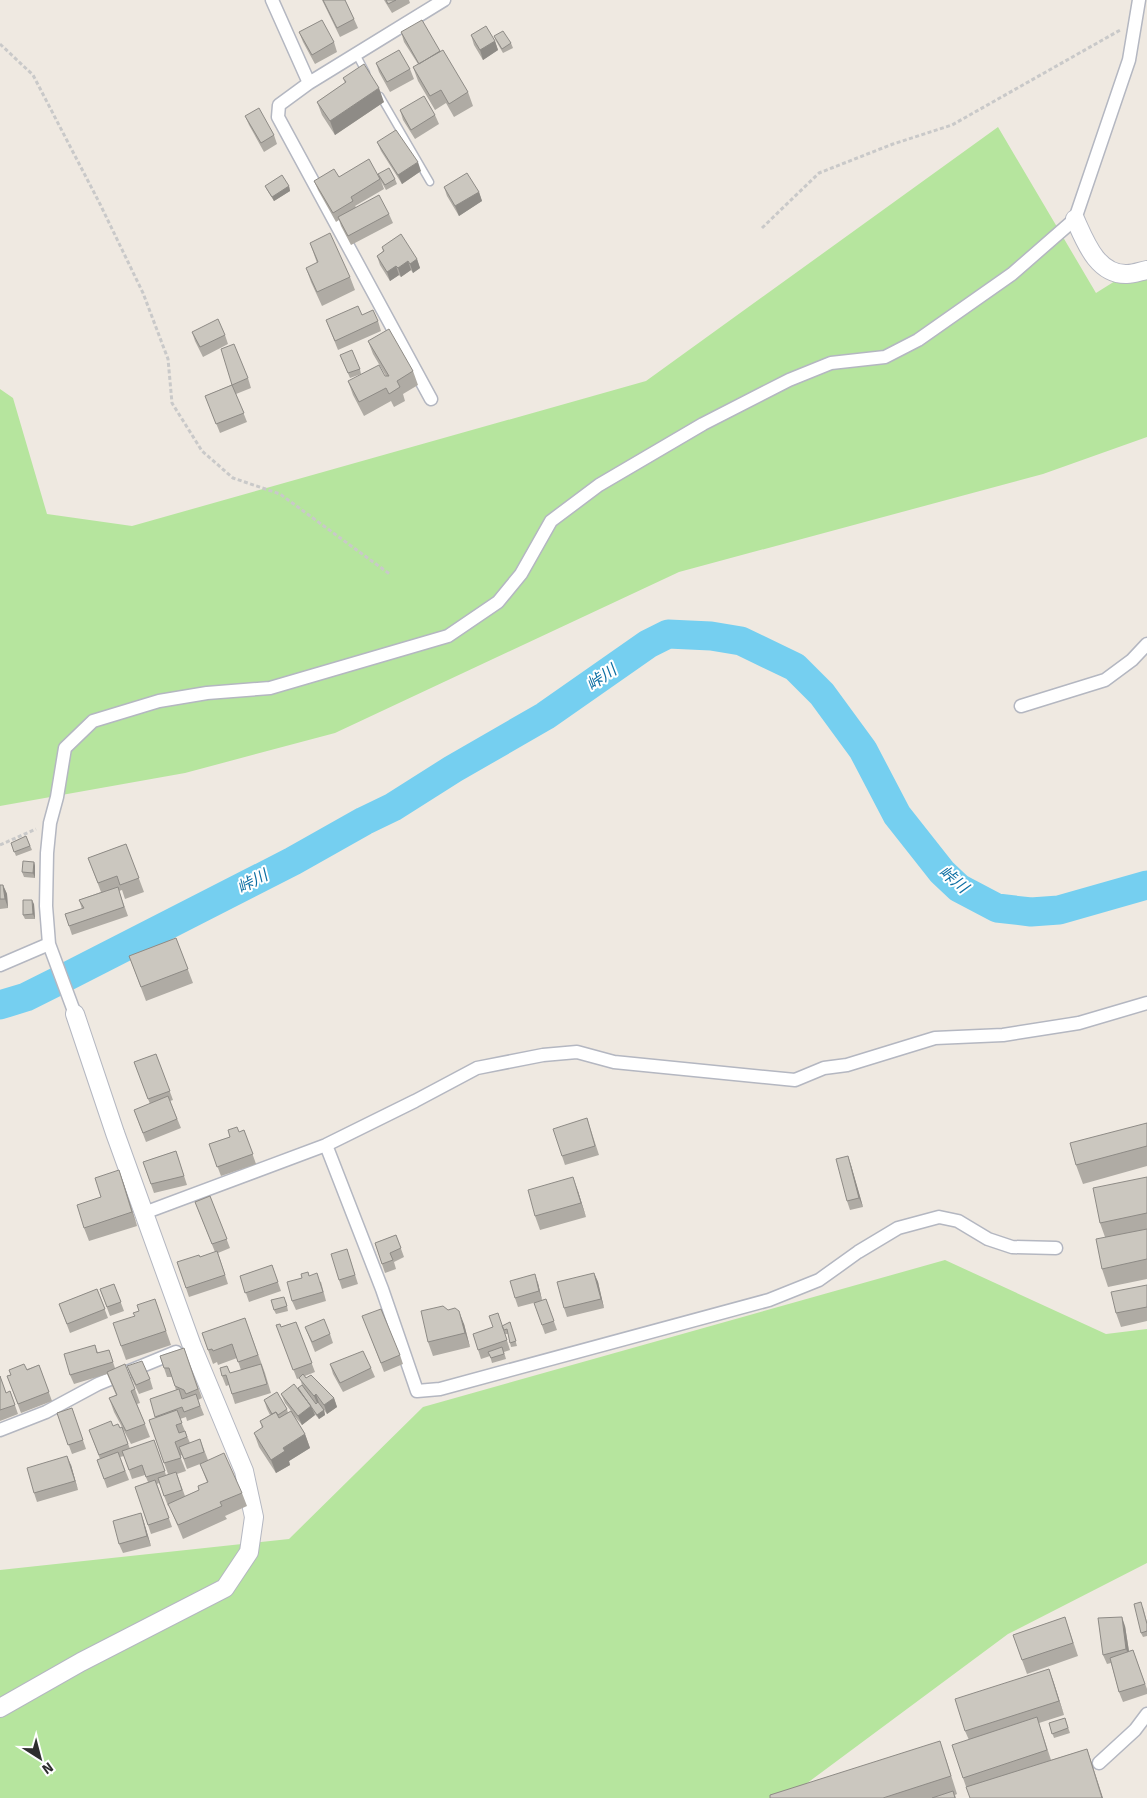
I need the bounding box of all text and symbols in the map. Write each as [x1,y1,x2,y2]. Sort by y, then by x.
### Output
water label: 峠川 [583,659,622,695]
water label: 峠川 [935,862,974,899]
water label: 峠川 [234,865,273,898]
north arrow [15,1733,65,1783]
text: N [38,1758,56,1778]

